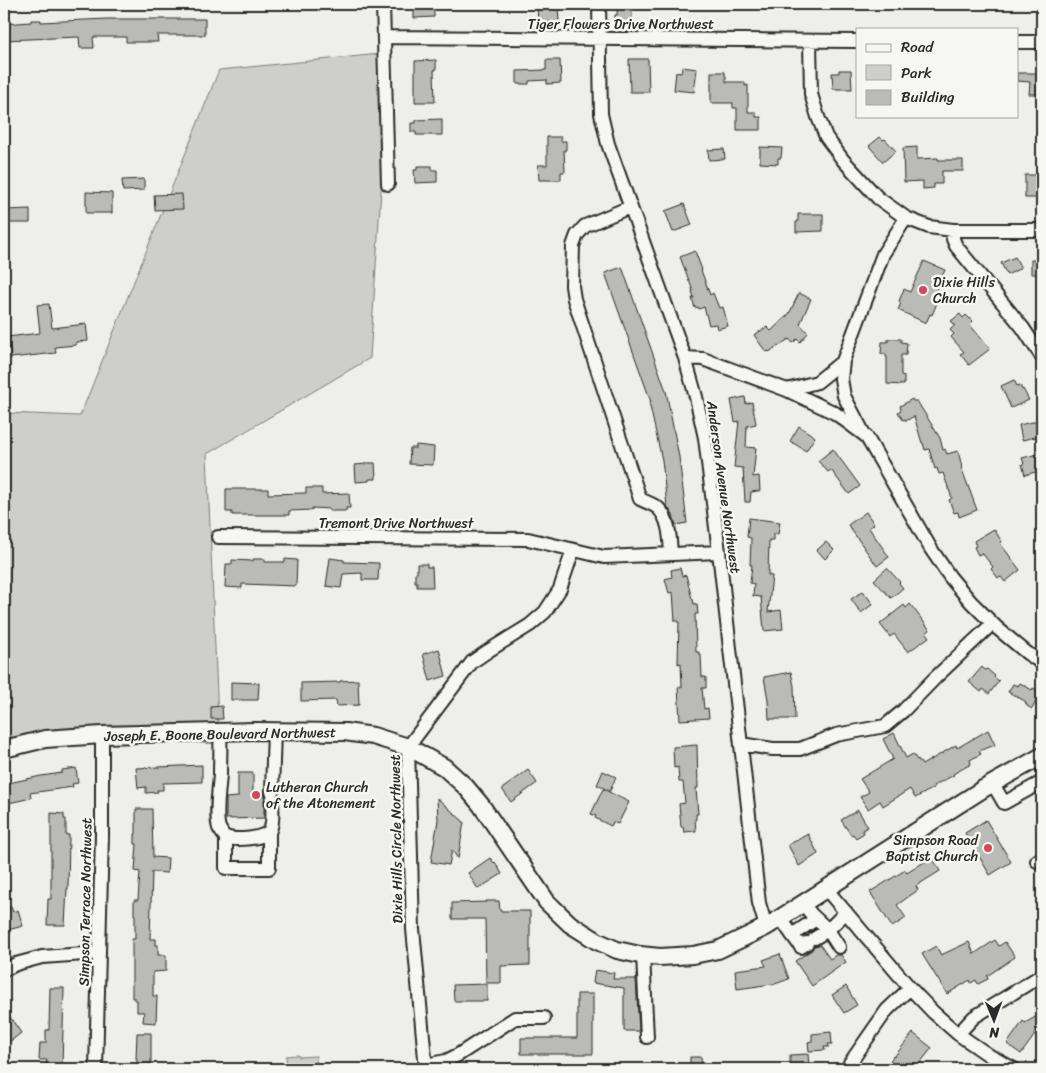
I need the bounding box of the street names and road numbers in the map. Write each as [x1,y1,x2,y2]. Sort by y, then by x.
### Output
street label: Tiger Flowers Drive Northwest [528,12,714,37]
street label: Anderson Avenue Northwest [699,398,748,575]
street label: Tremont Drive Northwest [319,511,475,536]
street label: Joseph E. Boone Boulevard Northwest [103,720,336,749]
street label: Dixie Hills Circle Northwest [383,754,410,924]
street label: Simpson Terrace Northwest [72,818,99,986]

